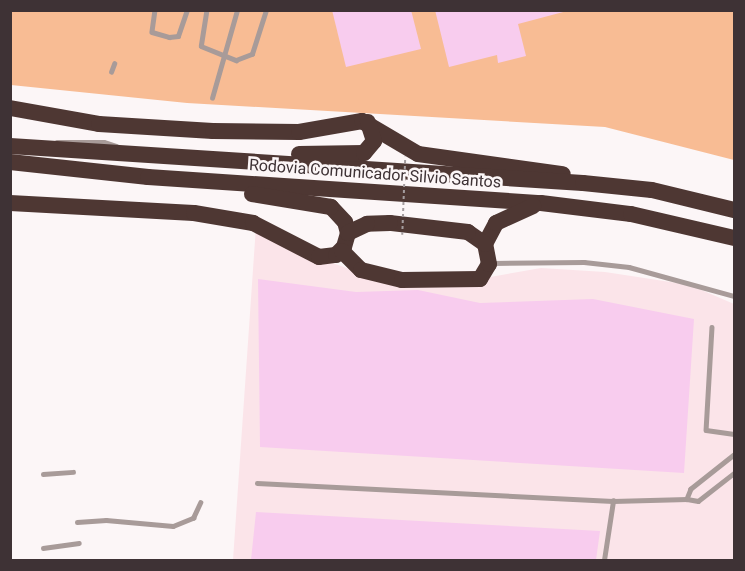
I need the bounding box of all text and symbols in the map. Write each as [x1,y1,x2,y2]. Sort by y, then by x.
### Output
street label: Rodovia Comunicador Silvio Santos [248,156,502,192]

